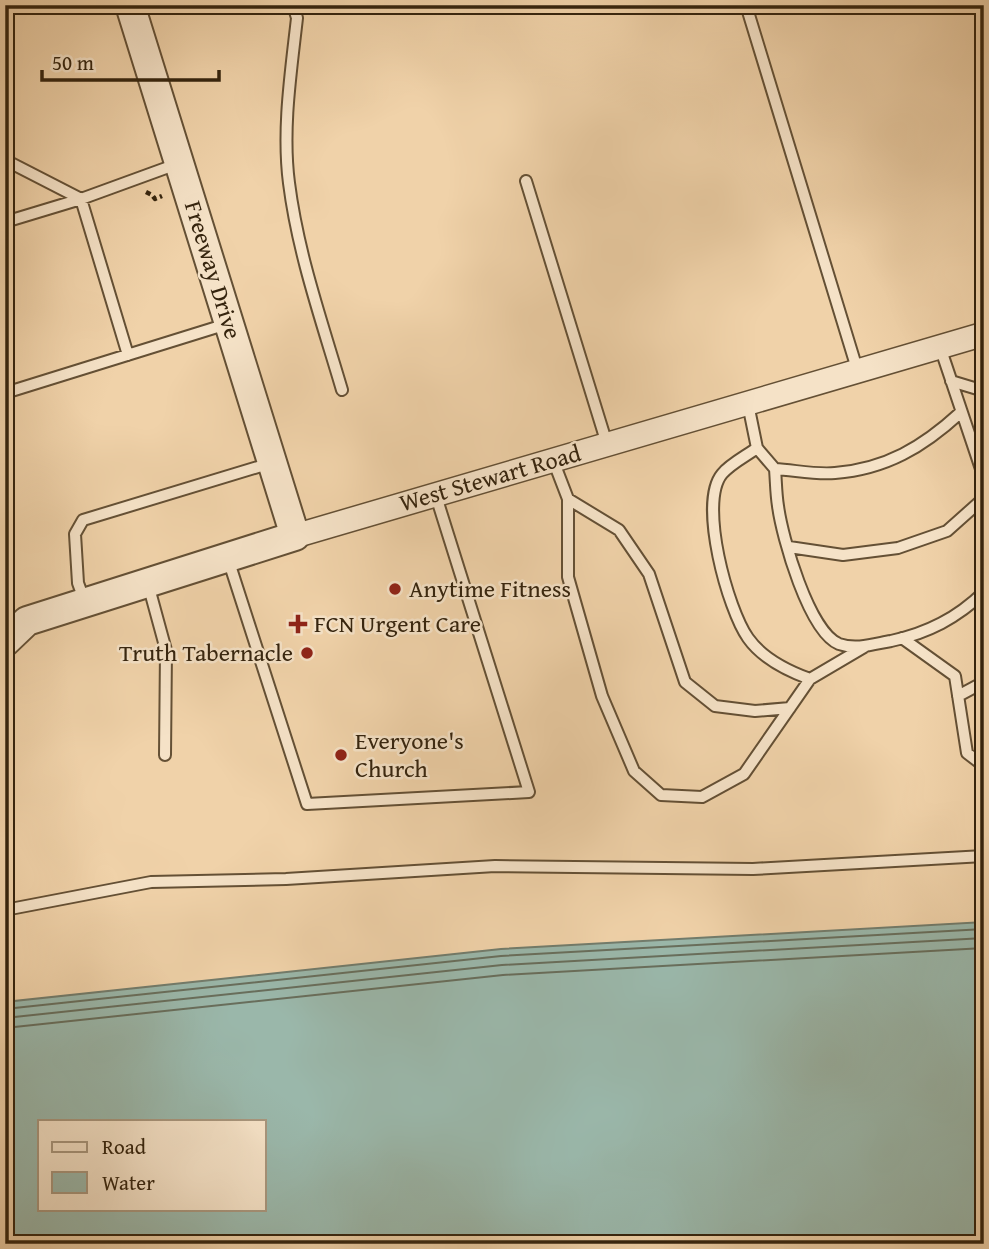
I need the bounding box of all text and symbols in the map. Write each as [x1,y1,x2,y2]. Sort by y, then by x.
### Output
scale bar [42,38,219,82]
text: 50 m [52,47,94,78]
street label: Freeway Drive [176,196,251,343]
street label: West Stewart Road [395,435,585,520]
place label: Anytime Fitness [409,571,571,606]
marker: Anytime Fitness [387,581,403,597]
place label: FCN Urgent Care [314,606,481,641]
marker: FCN Urgent Care [288,614,308,634]
place label: Truth Tabernacle [119,635,293,670]
marker: Truth Tabernacle [299,645,315,661]
place label: Everyone's Church [355,723,464,786]
marker: Everyone's Church [333,747,349,763]
legend [38,1120,266,1210]
text: Road [102,1131,147,1162]
text: Water [102,1167,155,1198]

